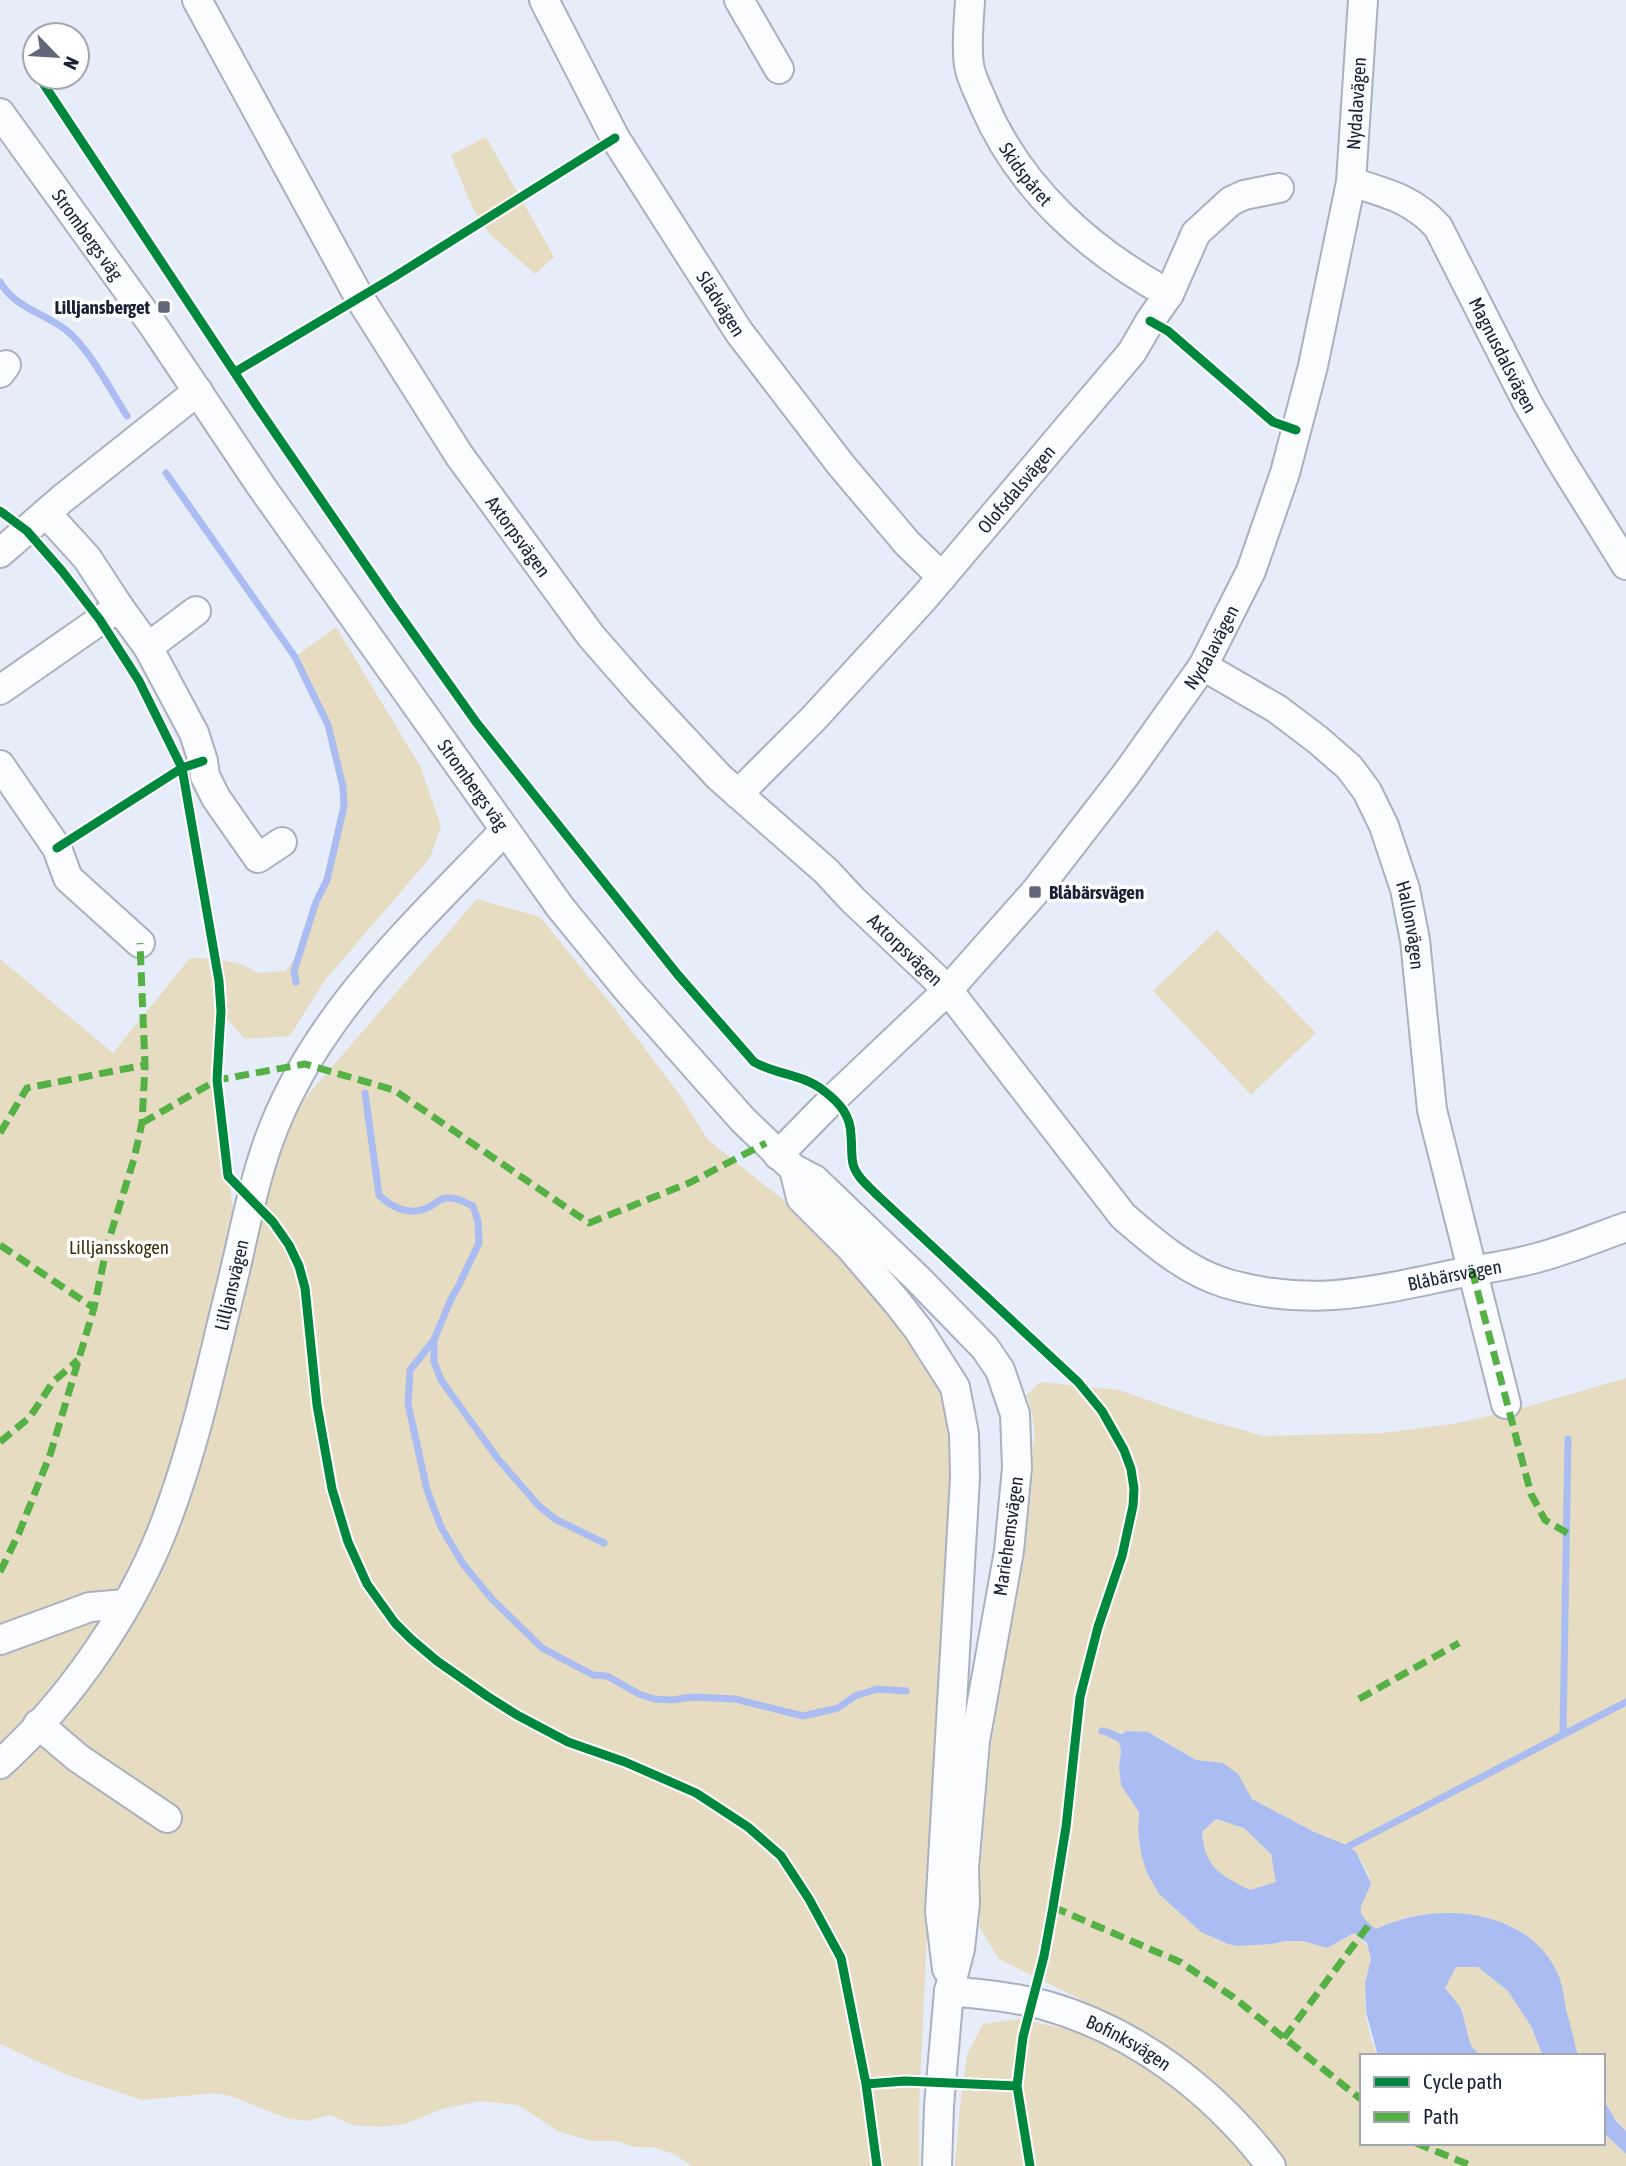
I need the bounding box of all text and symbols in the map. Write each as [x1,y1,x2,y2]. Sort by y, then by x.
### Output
north arrow [21,21,91,91]
text: N [59,53,84,73]
street label: Nydalavägen [1342,56,1370,150]
street label: Skidspåret [995,139,1057,210]
street label: Strombergs väg [48,185,128,285]
street label: Slädvägen [692,267,750,341]
street label: Magnusdalsvägen [1465,294,1542,417]
place label: Lilljansberget [55,296,151,318]
marker: Lilljansberget [156,299,172,315]
street label: Olofsdalsvägen [973,440,1060,538]
street label: Axtorpsvägen [482,492,555,581]
street label: Nydalavägen [1179,601,1243,694]
street label: Strombergs väg [434,735,514,835]
street label: Hallonvägen [1392,877,1429,971]
place label: Blåbärsvägen [1049,881,1144,903]
marker: Blåbärsvägen [1027,884,1043,900]
street label: Axtorpsvägen [863,909,947,990]
park label: Lilljansskogen [69,1236,169,1258]
street label: Lilljansvägen [210,1237,253,1333]
street label: Blåbärsvägen [1406,1255,1503,1295]
street label: Mariehemsvägen [989,1475,1027,1597]
street label: Bofinksvägen [1083,2010,1175,2075]
legend [1360,2054,1605,2145]
text: Cycle path [1423,2069,1502,2093]
text: Path [1423,2104,1459,2128]

